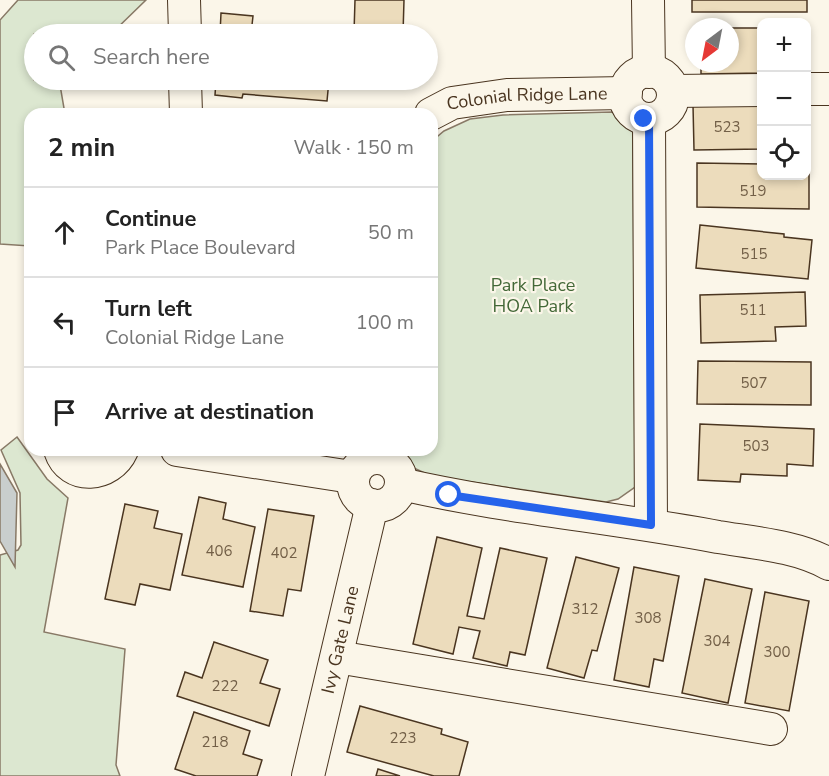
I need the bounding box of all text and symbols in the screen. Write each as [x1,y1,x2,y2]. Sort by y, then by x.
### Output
north arrow [685,18,739,72]
map controls [757,18,811,180]
button: + [757,18,811,72]
search box [24,24,438,90]
icon: search [45,41,78,74]
text: Search here [93,42,210,72]
button: − [757,72,811,126]
street label: Colonial Ridge Lane [445,81,608,116]
route end [630,105,656,131]
house number: 523 [713,117,741,137]
button: locate [757,126,811,180]
text: 2 min [48,130,115,165]
text: Walk · 150 m [294,134,414,161]
house number: 519 [739,181,767,201]
text: Continue [105,204,196,234]
icon: ahead [48,216,81,249]
text: 50 m [368,219,414,246]
text: Park Place Boulevard [105,234,296,261]
house number: 515 [740,244,768,264]
park label: Park Place HOA Park [491,273,575,318]
text: Turn left [105,294,192,324]
house number: 511 [739,300,767,320]
icon: left [48,306,81,339]
text: 100 m [356,309,414,336]
text: Colonial Ridge Lane [105,324,284,351]
house number: 507 [740,373,768,393]
icon: arrive [48,396,81,429]
text: Arrive at destination [105,397,314,427]
house number: 503 [742,436,770,456]
route start [435,481,461,507]
house number: 406 [205,541,233,561]
house number: 402 [270,543,298,563]
street label: Ivy Gate Lane [316,583,365,696]
house number: 312 [571,599,599,619]
house number: 308 [634,608,662,628]
house number: 304 [703,631,731,651]
house number: 300 [763,642,791,662]
house number: 222 [211,676,239,696]
house number: 223 [389,728,417,748]
house number: 218 [201,732,229,752]

